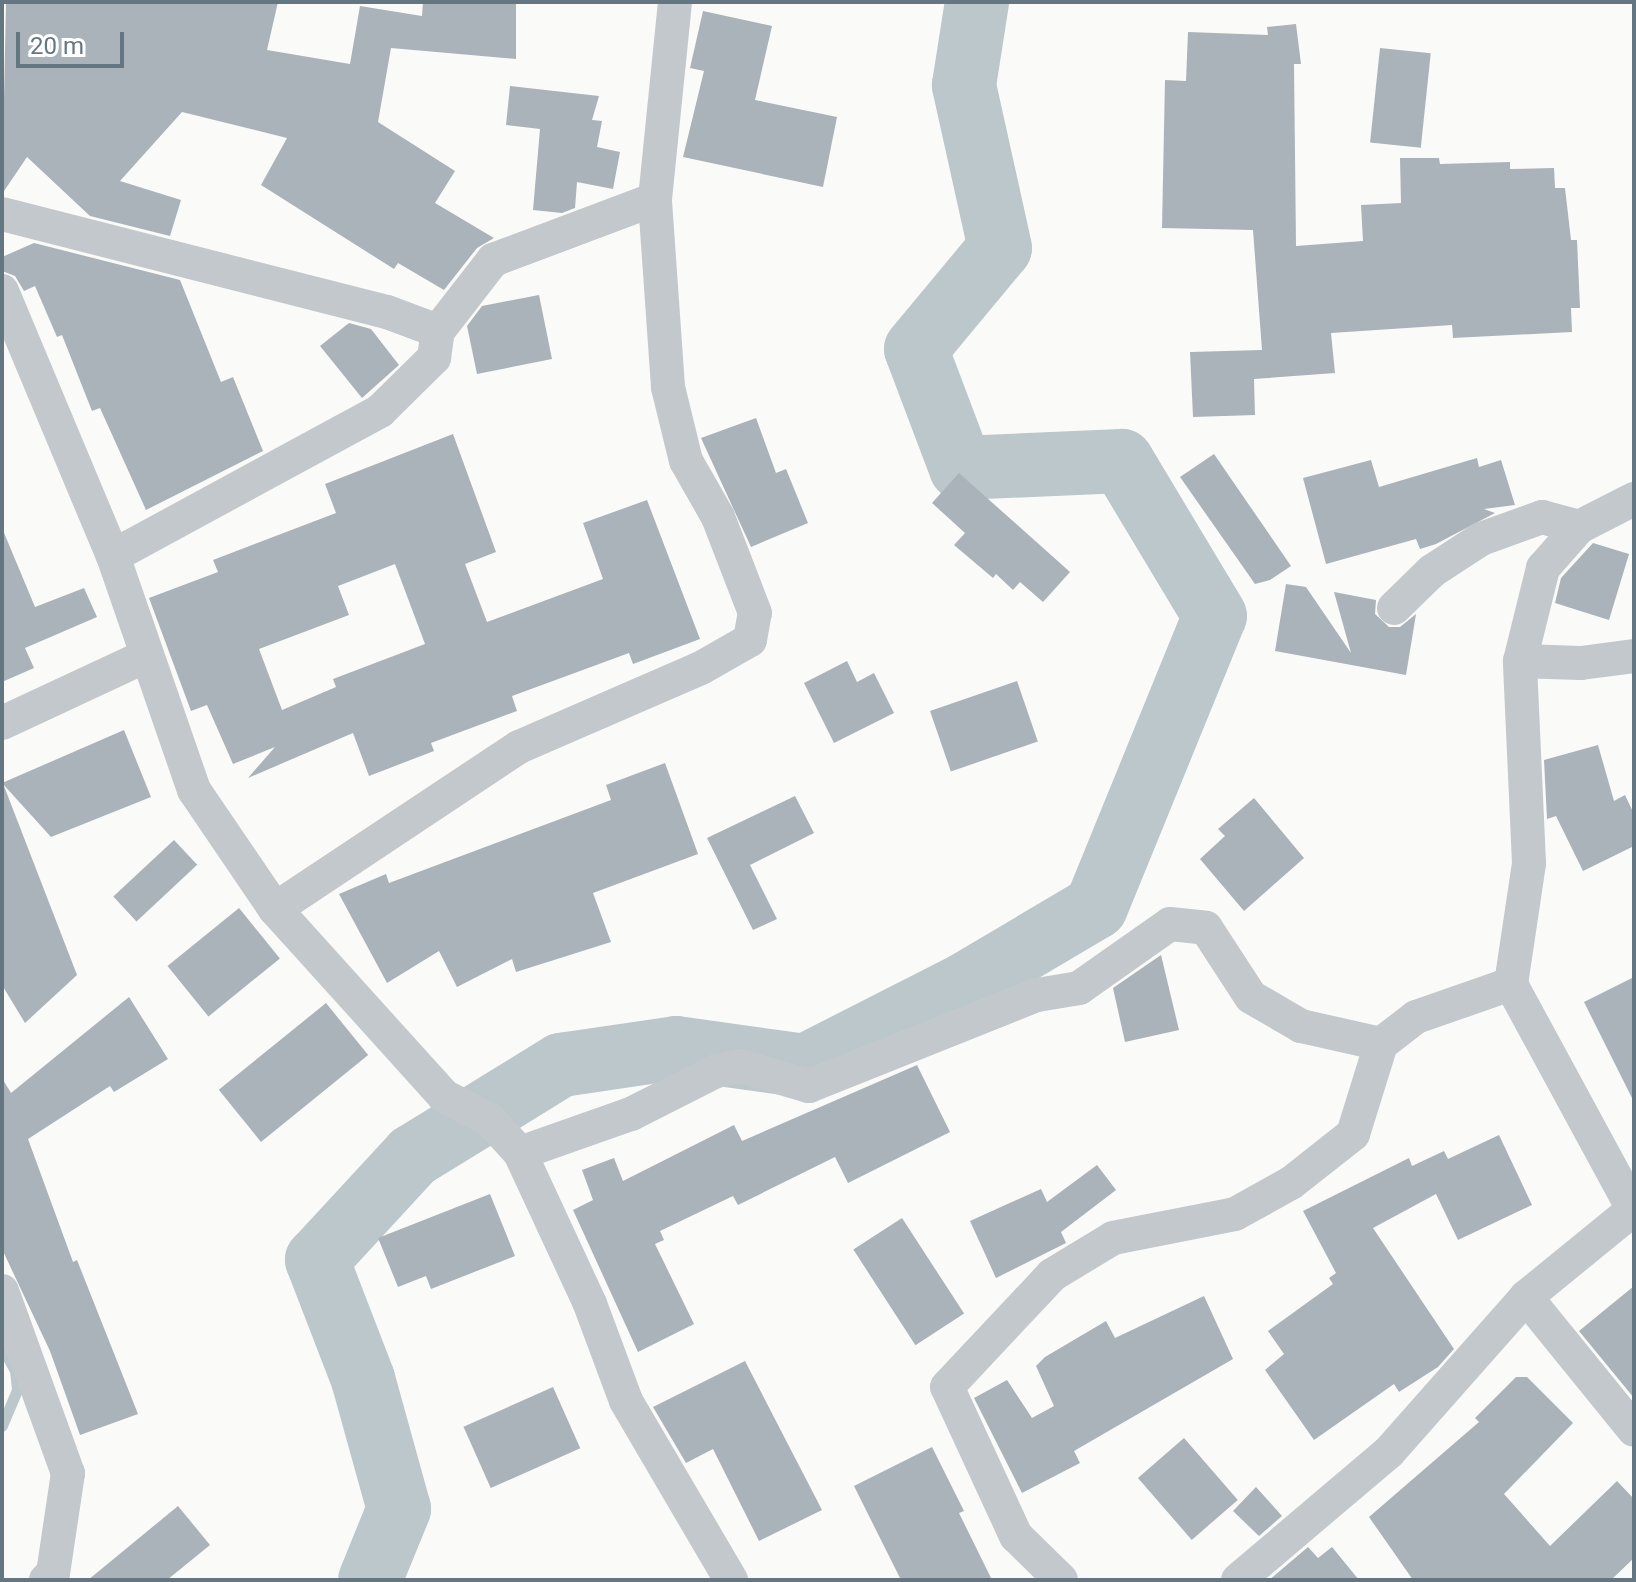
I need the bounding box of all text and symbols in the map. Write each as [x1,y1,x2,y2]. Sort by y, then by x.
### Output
scale bar [20,16,128,66]
text: 20 m [30,32,84,60]

